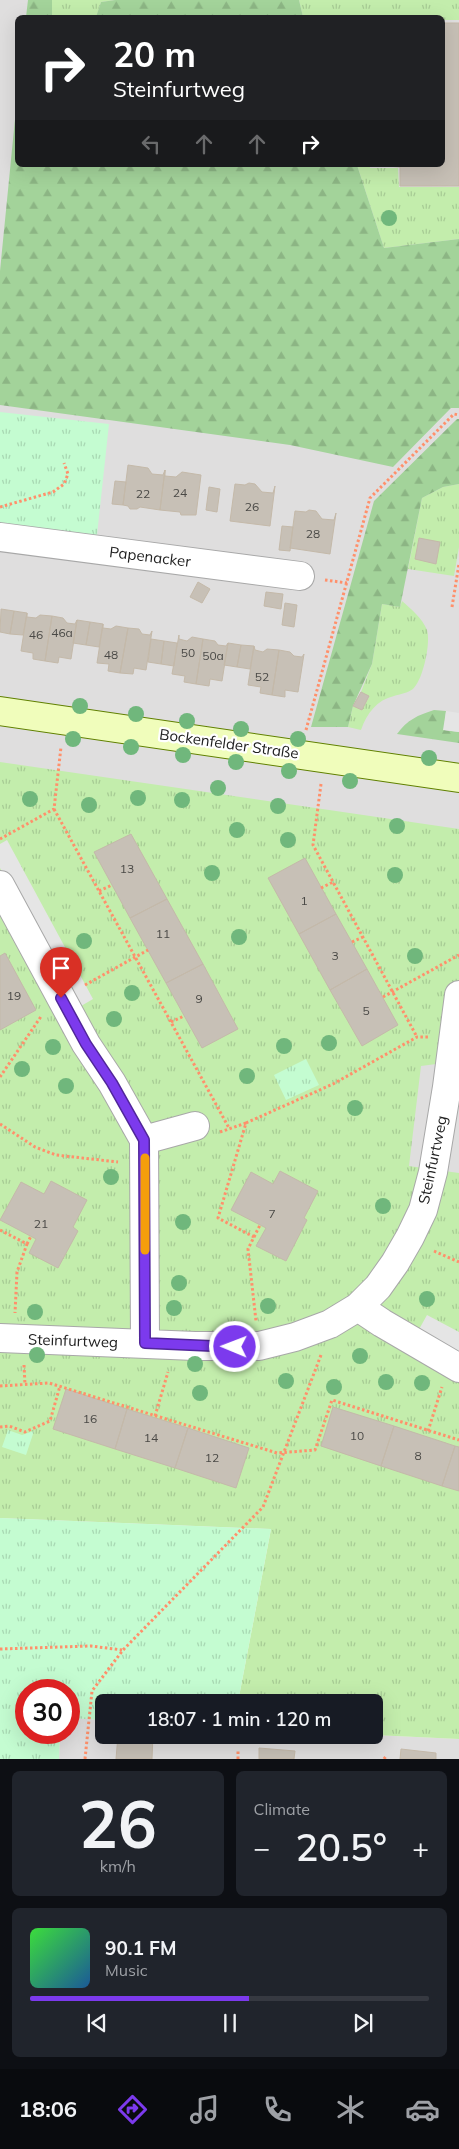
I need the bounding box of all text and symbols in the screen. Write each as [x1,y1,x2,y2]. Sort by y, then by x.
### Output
text: 20 m [113,32,196,76]
icon: right [30,35,95,100]
text: Steinfurtweg [113,75,245,103]
icon: left [137,130,165,158]
icon: ahead [190,130,218,158]
icon: ahead [243,130,271,158]
icon: right [296,130,324,158]
house number: 24 [173,485,187,500]
house number: 22 [136,486,150,501]
house number: 26 [245,499,259,514]
house number: 28 [306,526,320,541]
street label: Papenacker [108,542,192,571]
house number: 46a [51,625,73,640]
house number: 46 [29,627,43,642]
house number: 50 [181,645,195,660]
house number: 48 [104,647,118,662]
house number: 50a [202,648,224,663]
house number: 52 [255,669,269,684]
street label: Bockenfelder Straße [158,724,300,763]
house number: 13 [120,861,134,876]
house number: 1 [300,893,308,908]
house number: 11 [156,926,170,941]
pin [40,947,82,998]
house number: 3 [331,948,339,963]
icon: arrive [47,954,75,982]
house number: 19 [7,988,21,1003]
house number: 9 [195,991,203,1006]
house number: 5 [362,1003,370,1018]
street label: Steinfurtweg [414,1114,451,1206]
house number: 7 [268,1206,276,1221]
house number: 21 [34,1216,48,1231]
position arrow [208,1320,260,1372]
street label: Steinfurtweg [28,1329,118,1352]
house number: 16 [83,1411,97,1426]
house number: 10 [350,1428,364,1443]
house number: 14 [144,1430,158,1445]
house number: 8 [414,1448,422,1463]
house number: 12 [205,1450,219,1465]
speed limit sign: 30 [15,1679,80,1744]
text: 18:07 · 1 min · 120 m [146,1707,332,1731]
text: 26 [79,1783,157,1864]
text: Climate [254,1799,310,1819]
text: 20.5° [295,1823,387,1871]
text: − [254,1830,270,1865]
text: + [412,1830,429,1865]
text: km/h [100,1856,136,1876]
text: 90.1 FM [105,1936,177,1960]
text: Music [105,1960,148,1980]
icon: previous [83,2009,111,2037]
icon: pause [216,2009,244,2037]
icon: next [349,2009,377,2037]
icon: directions [115,2092,150,2127]
icon: music [187,2092,222,2127]
icon: phone [260,2092,295,2127]
icon: climate [333,2092,368,2127]
icon: car [405,2092,440,2127]
text: 18:06 [19,2095,77,2123]

